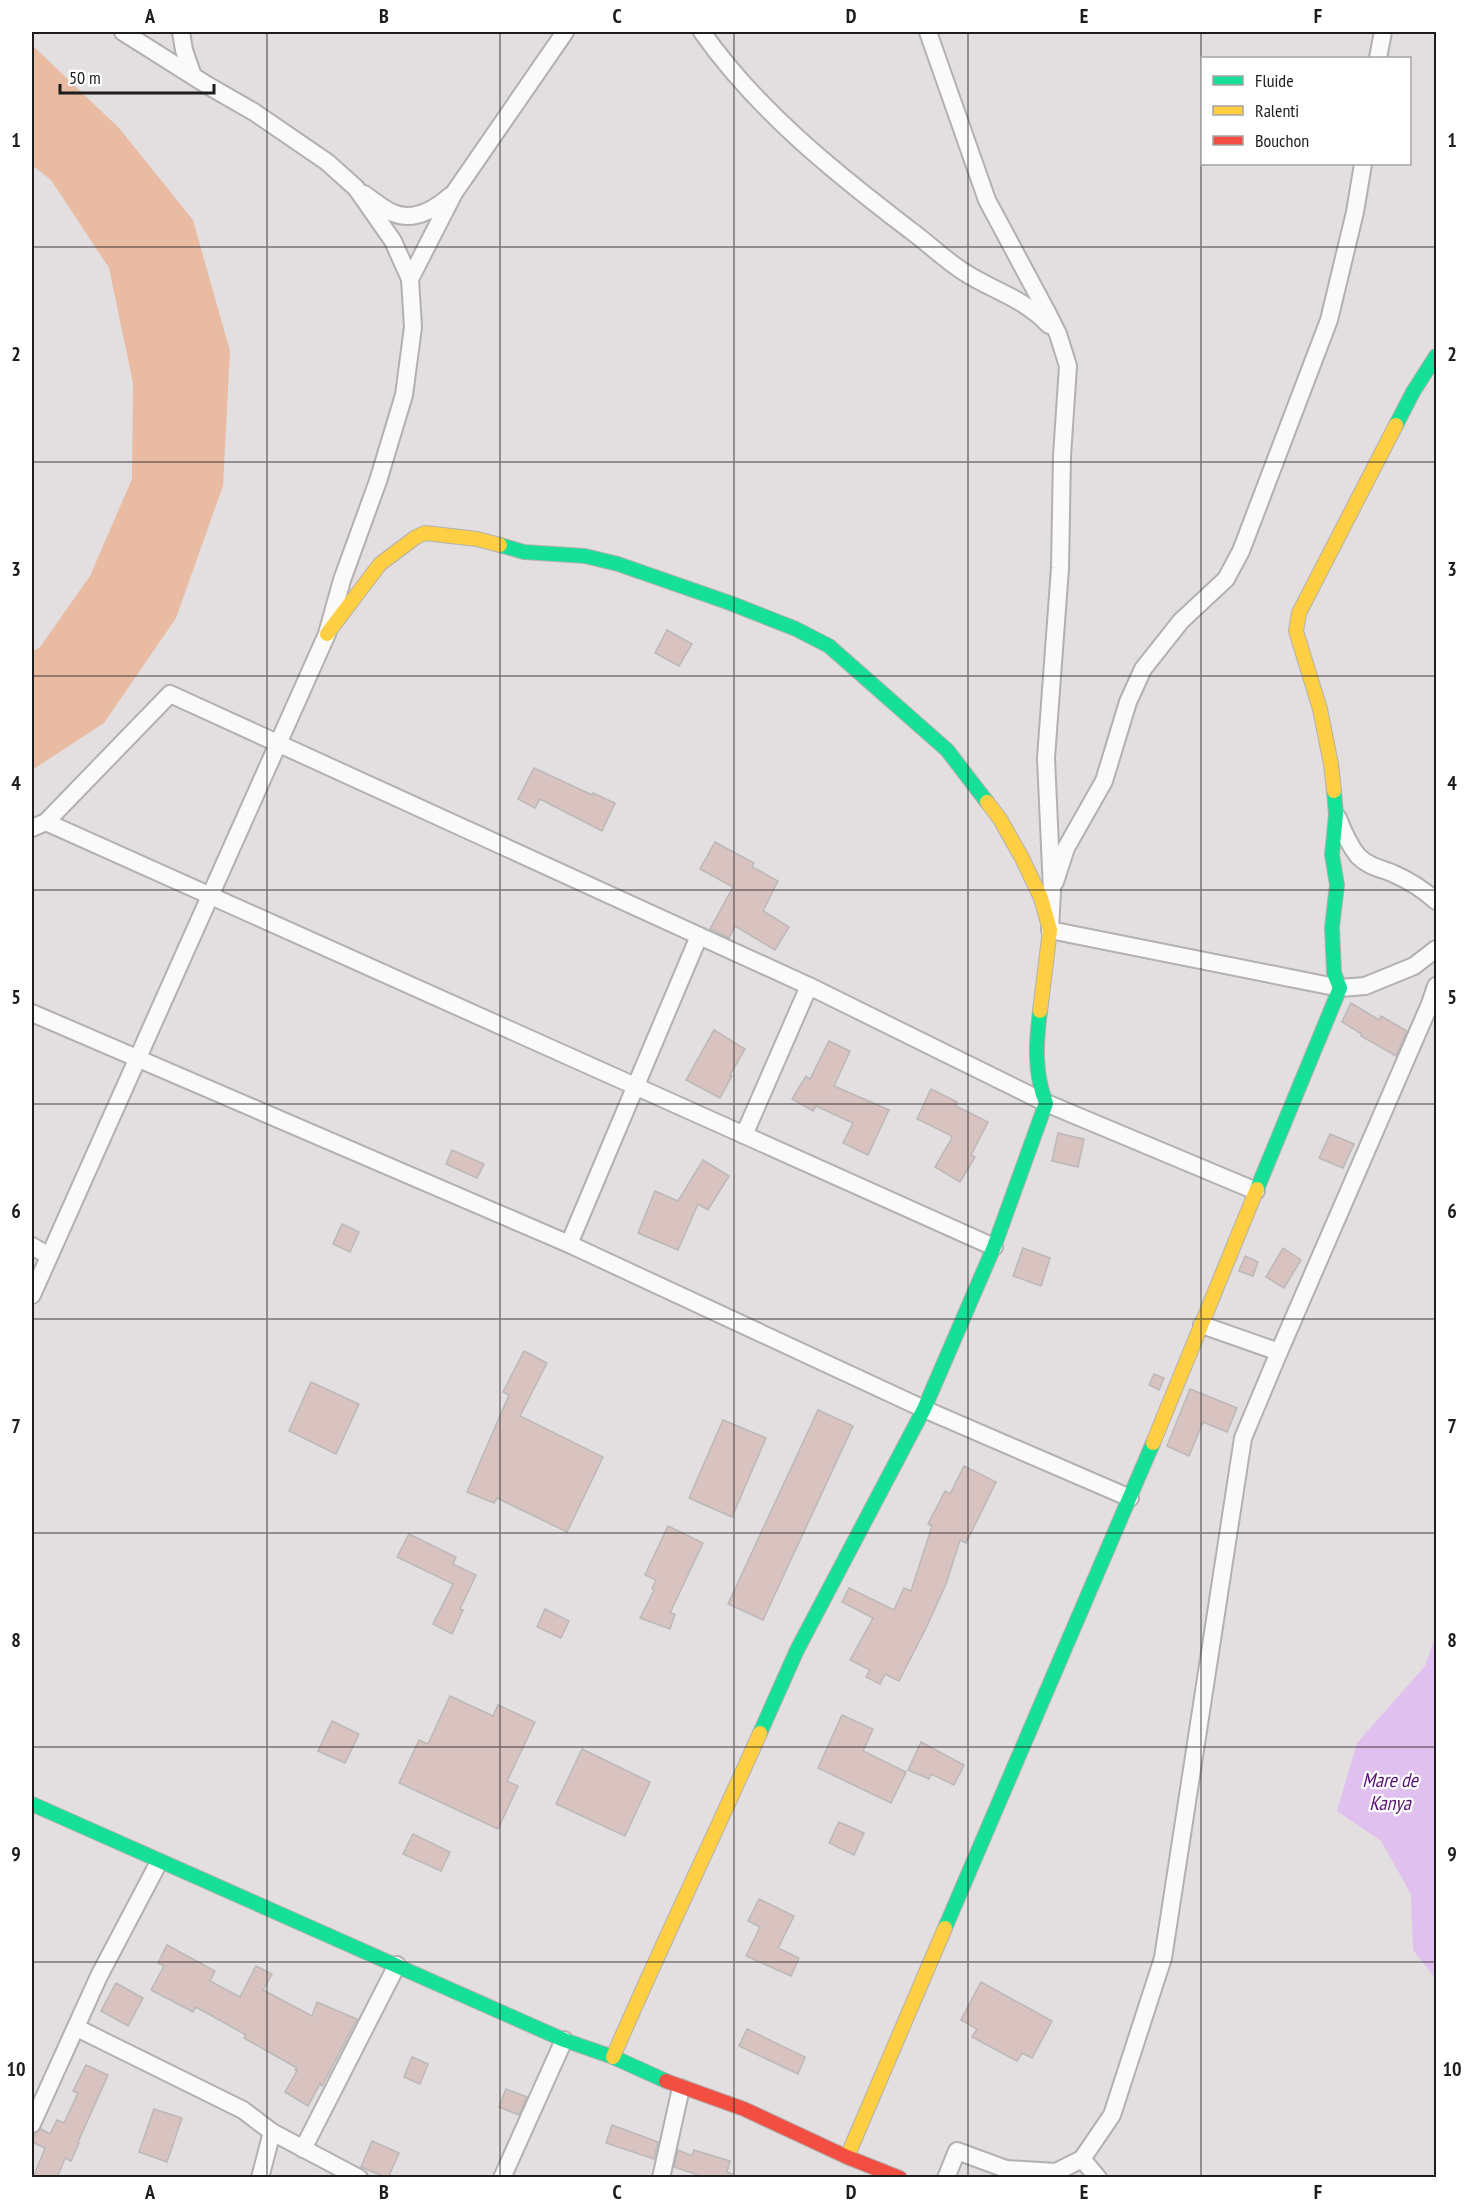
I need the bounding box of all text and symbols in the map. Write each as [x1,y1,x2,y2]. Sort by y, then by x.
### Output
text: A [144,3,156,29]
text: B [379,3,389,29]
text: C [612,3,622,29]
text: D [846,3,857,29]
text: E [1080,3,1088,29]
text: F [1314,3,1322,29]
scale bar [60,57,214,95]
legend [1201,57,1411,165]
text: 50 m [69,66,101,89]
text: Fluide [1255,69,1294,92]
text: Ralenti [1255,99,1299,122]
text: 1 [11,127,21,153]
text: 1 [1447,127,1457,153]
text: Bouchon [1255,129,1309,152]
text: 2 [11,341,21,367]
text: 2 [1447,341,1457,367]
text: 3 [11,556,21,582]
text: 3 [1447,556,1457,582]
text: 4 [11,770,21,796]
text: 4 [1447,770,1457,796]
text: 5 [11,984,21,1010]
text: 5 [1447,984,1457,1010]
text: 6 [11,1198,21,1224]
text: 6 [1447,1198,1457,1224]
text: 7 [11,1413,21,1439]
text: 7 [1447,1413,1457,1439]
text: 8 [11,1627,21,1653]
text: 8 [1447,1627,1457,1653]
water label: Mare de Kanya [1362,1767,1420,1816]
text: 9 [11,1841,21,1867]
text: 9 [1447,1841,1457,1867]
text: 10 [6,2056,26,2082]
text: 10 [1442,2056,1462,2082]
text: A [144,2179,156,2205]
text: B [379,2179,389,2205]
text: C [612,2179,622,2205]
text: D [846,2179,857,2205]
text: E [1080,2179,1088,2205]
text: F [1314,2179,1322,2205]

